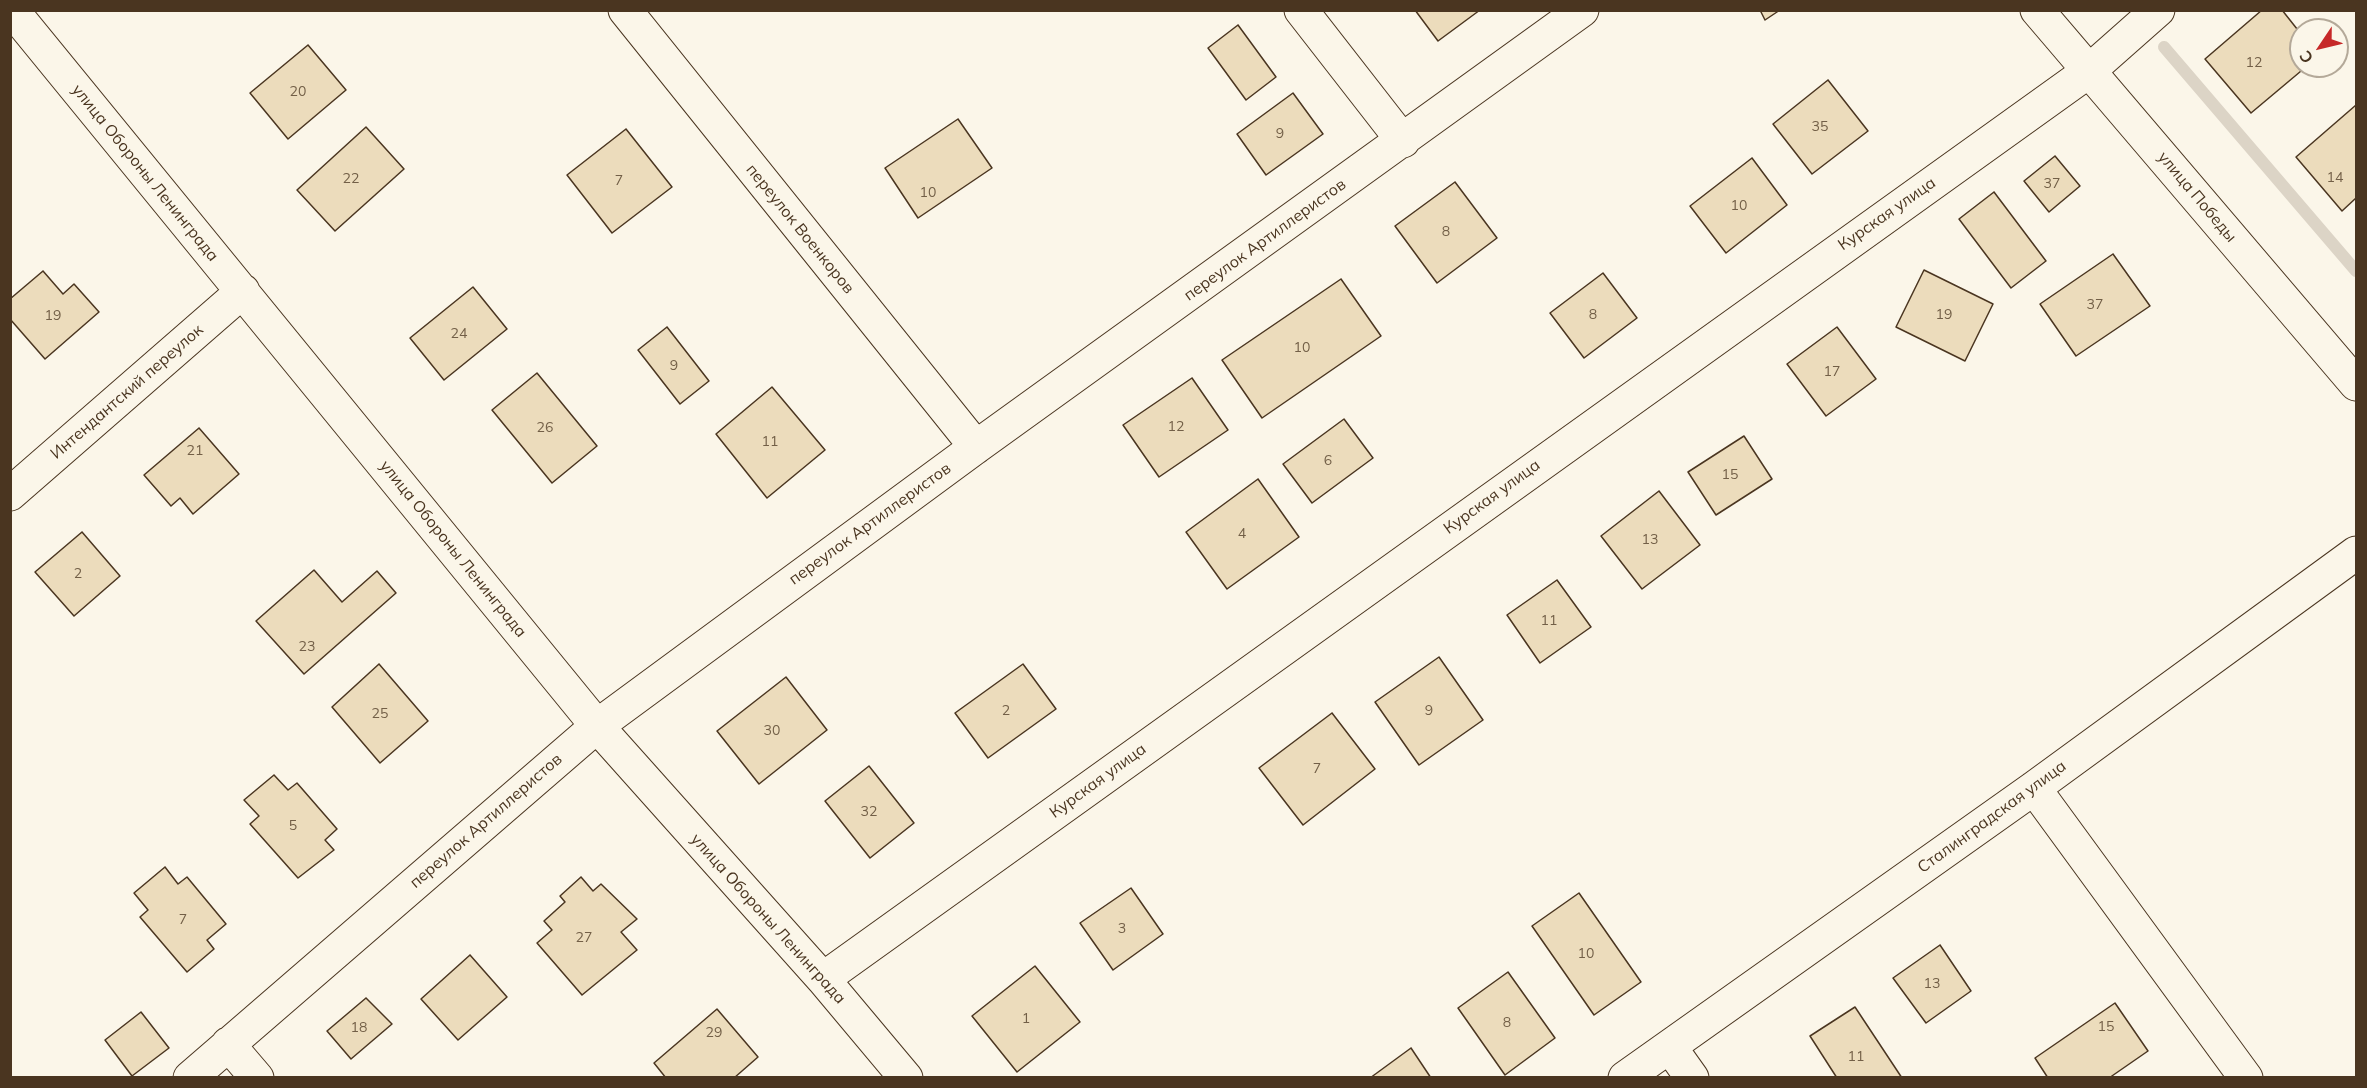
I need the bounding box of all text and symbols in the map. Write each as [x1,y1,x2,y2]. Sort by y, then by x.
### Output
north arrow [2289,18,2349,78]
text: С [2295,47,2317,67]
house number: 12 [2246,55,2262,71]
street label: улица Обороны Ленинграда [68,81,222,265]
house number: 20 [290,84,306,100]
house number: 35 [1812,119,1828,135]
house number: 9 [1276,126,1284,142]
street label: улица Победы [2154,148,2240,246]
street label: переулок Военкоров [742,160,858,298]
house number: 14 [2327,170,2343,186]
house number: 22 [343,171,359,187]
house number: 7 [615,173,623,189]
street label: Курская улица [1835,173,1939,255]
street label: переулок Артиллеристов [1180,175,1350,305]
house number: 37 [2044,176,2060,192]
house number: 10 [920,185,936,201]
house number: 10 [1731,198,1747,214]
house number: 8 [1442,224,1450,240]
house number: 37 [2087,297,2103,313]
house number: 8 [1589,307,1597,323]
house number: 19 [1936,307,1952,323]
house number: 19 [45,308,61,324]
street label: Интендантский переулок [47,321,207,463]
house number: 24 [451,326,467,342]
house number: 10 [1294,340,1310,356]
house number: 9 [670,358,678,374]
house number: 17 [1824,364,1840,380]
house number: 12 [1168,419,1184,435]
house number: 26 [537,420,553,436]
house number: 11 [762,434,778,450]
house number: 21 [187,443,203,459]
house number: 6 [1324,453,1332,469]
street label: Курская улица [1440,456,1544,538]
street label: улица Обороны Ленинграда [376,457,530,641]
street label: переулок Артиллеристов [785,459,955,589]
house number: 15 [1722,467,1738,483]
house number: 4 [1238,526,1246,542]
house number: 13 [1642,532,1658,548]
house number: 2 [74,566,82,582]
house number: 11 [1541,613,1557,629]
house number: 23 [299,639,315,655]
house number: 2 [1002,703,1010,719]
house number: 9 [1425,703,1433,719]
house number: 25 [372,706,388,722]
house number: 30 [764,723,780,739]
street label: Курская улица [1046,740,1150,822]
street label: переулок Артиллеристов [406,750,566,892]
street label: Сталинградская улица [1914,757,2070,877]
house number: 7 [1313,761,1321,777]
house number: 32 [861,804,877,820]
house number: 5 [289,818,297,834]
street label: улица Обороны Ленинграда [686,830,850,1008]
house number: 7 [179,912,187,928]
house number: 3 [1118,921,1126,937]
house number: 27 [576,930,592,946]
house number: 10 [1578,946,1594,962]
house number: 13 [1924,976,1940,992]
house number: 1 [1022,1011,1030,1027]
house number: 8 [1503,1015,1511,1031]
house number: 15 [2098,1019,2114,1035]
house number: 18 [351,1020,367,1036]
house number: 29 [706,1025,722,1041]
house number: 11 [1848,1049,1864,1065]

